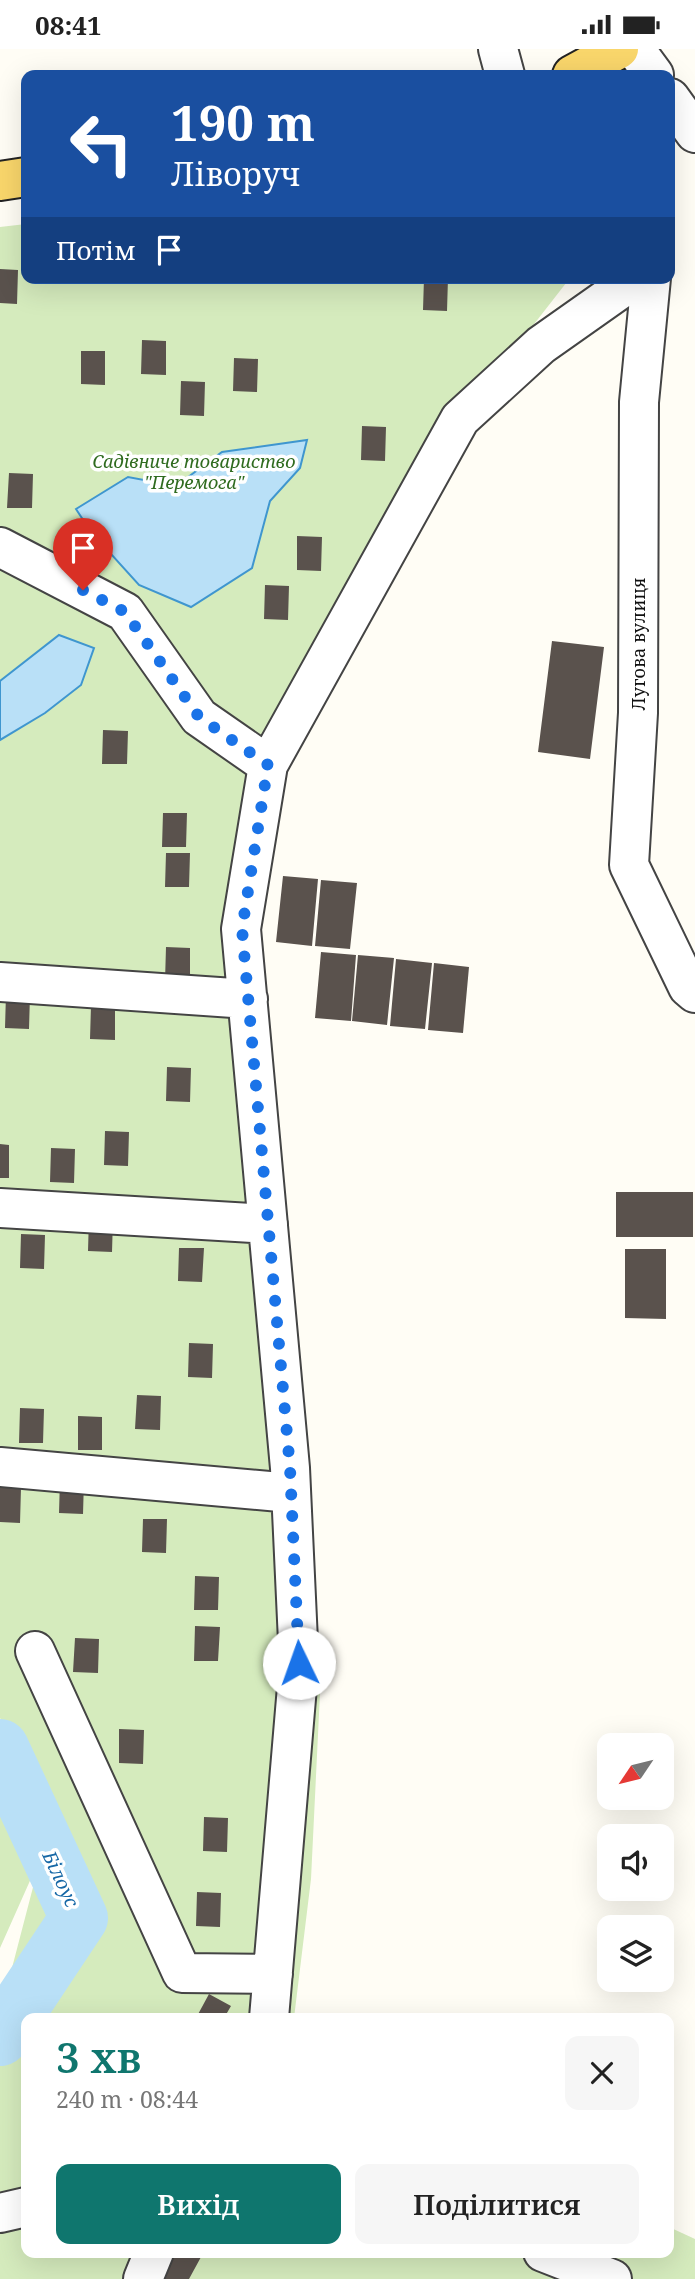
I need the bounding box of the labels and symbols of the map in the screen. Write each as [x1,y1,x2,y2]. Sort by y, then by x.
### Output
park label: Садівниче товариство "Перемога" [92,449,296,494]
pin [53,518,113,590]
street label: Лугова вулиця [626,578,650,710]
position arrow [262,1626,336,1700]
north arrow [597,1733,674,1809]
water label: Білоус [36,1846,86,1912]

